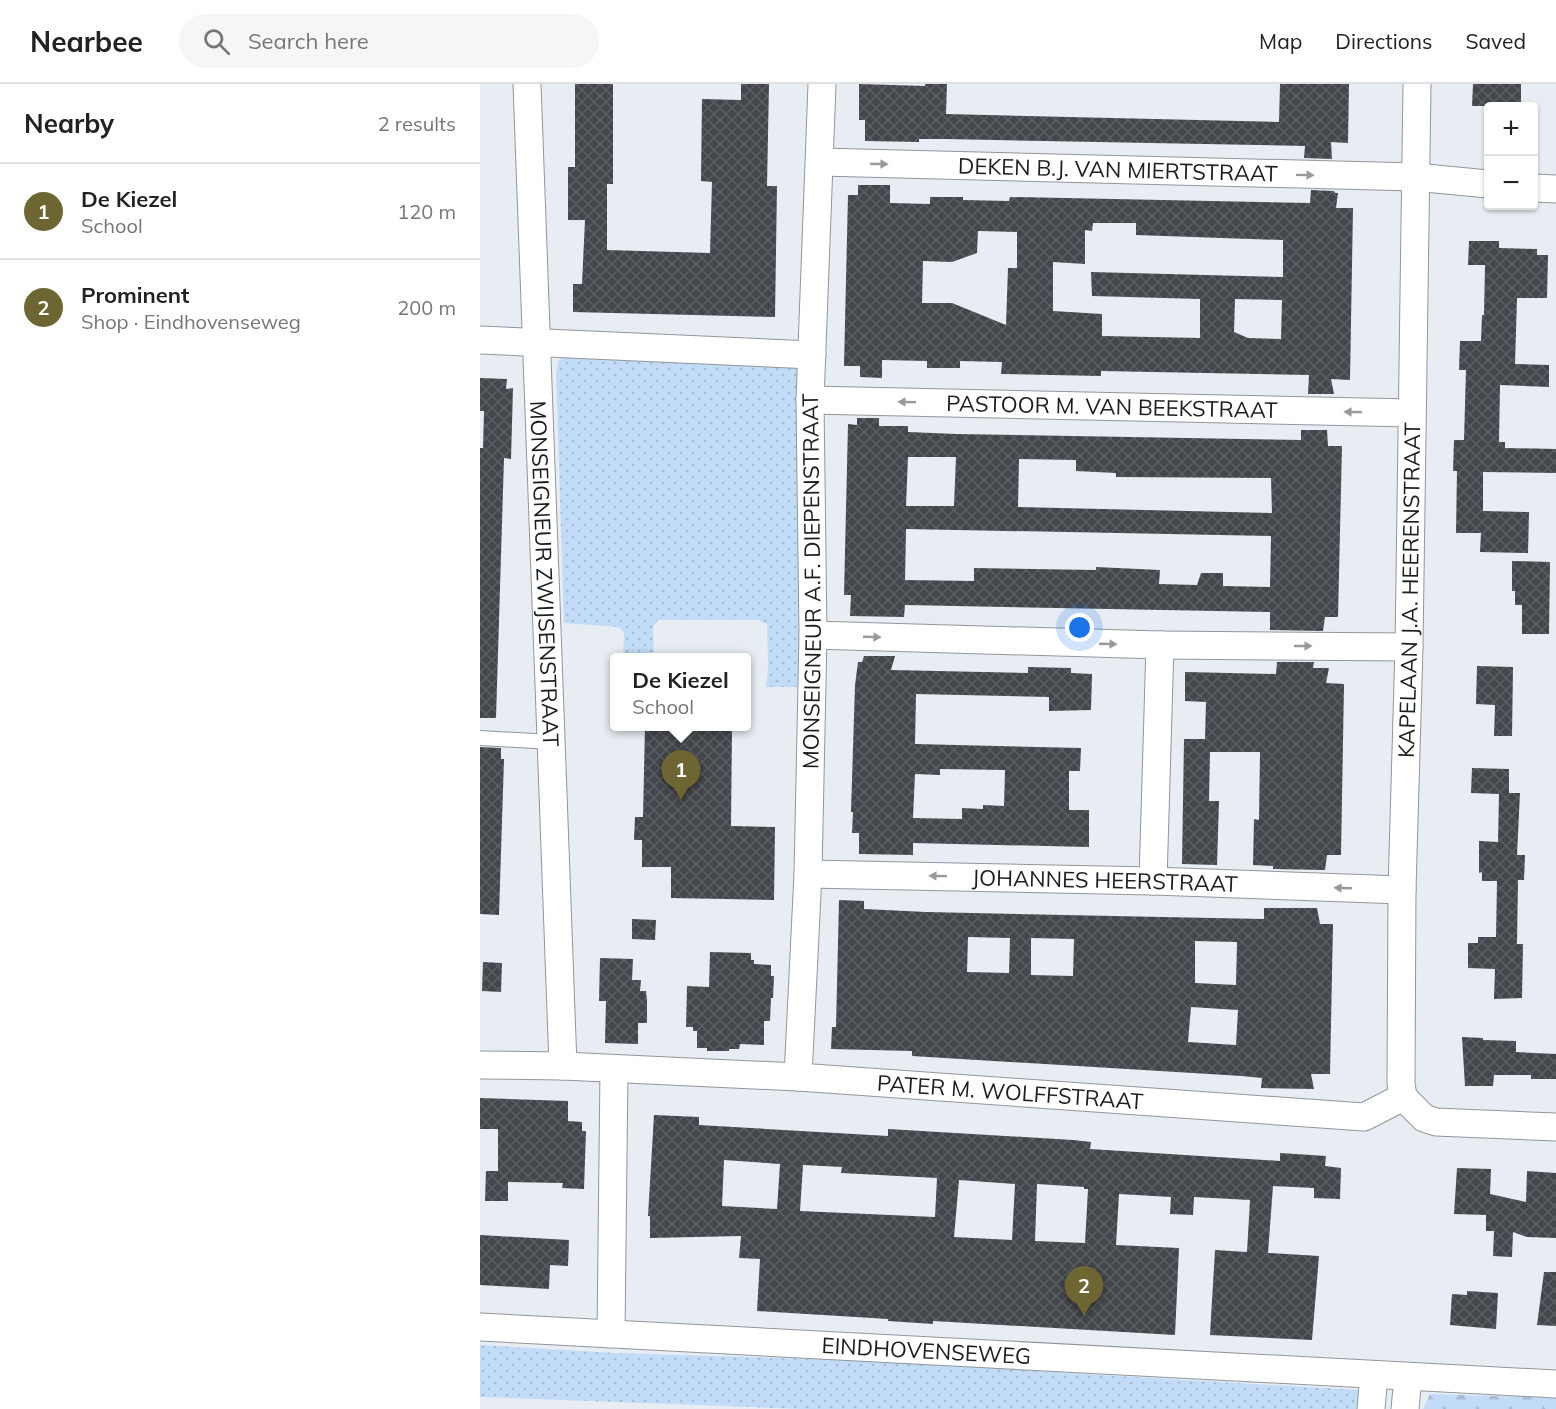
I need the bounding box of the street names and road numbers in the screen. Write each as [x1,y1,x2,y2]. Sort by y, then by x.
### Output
street label: DEKEN B.J. VAN MIERTSTRAAT [958,151,1278,188]
street label: PASTOOR M. VAN BEEKSTRAAT [946,389,1278,424]
street label: MONSEIGNEUR A.F. DIEPENSTRAAT [796,393,827,769]
street label: MONSEIGNEUR ZWIJSENSTRAAT [524,400,565,747]
street label: KAPELAAN J.A. HEERENSTRAAT [1392,422,1426,758]
street label: JOHANNES HEERSTRAAT [972,863,1238,898]
street label: PATER M. WOLFFSTRAAT [876,1069,1144,1115]
street label: EINDHOVENSEWEG [821,1331,1032,1370]

